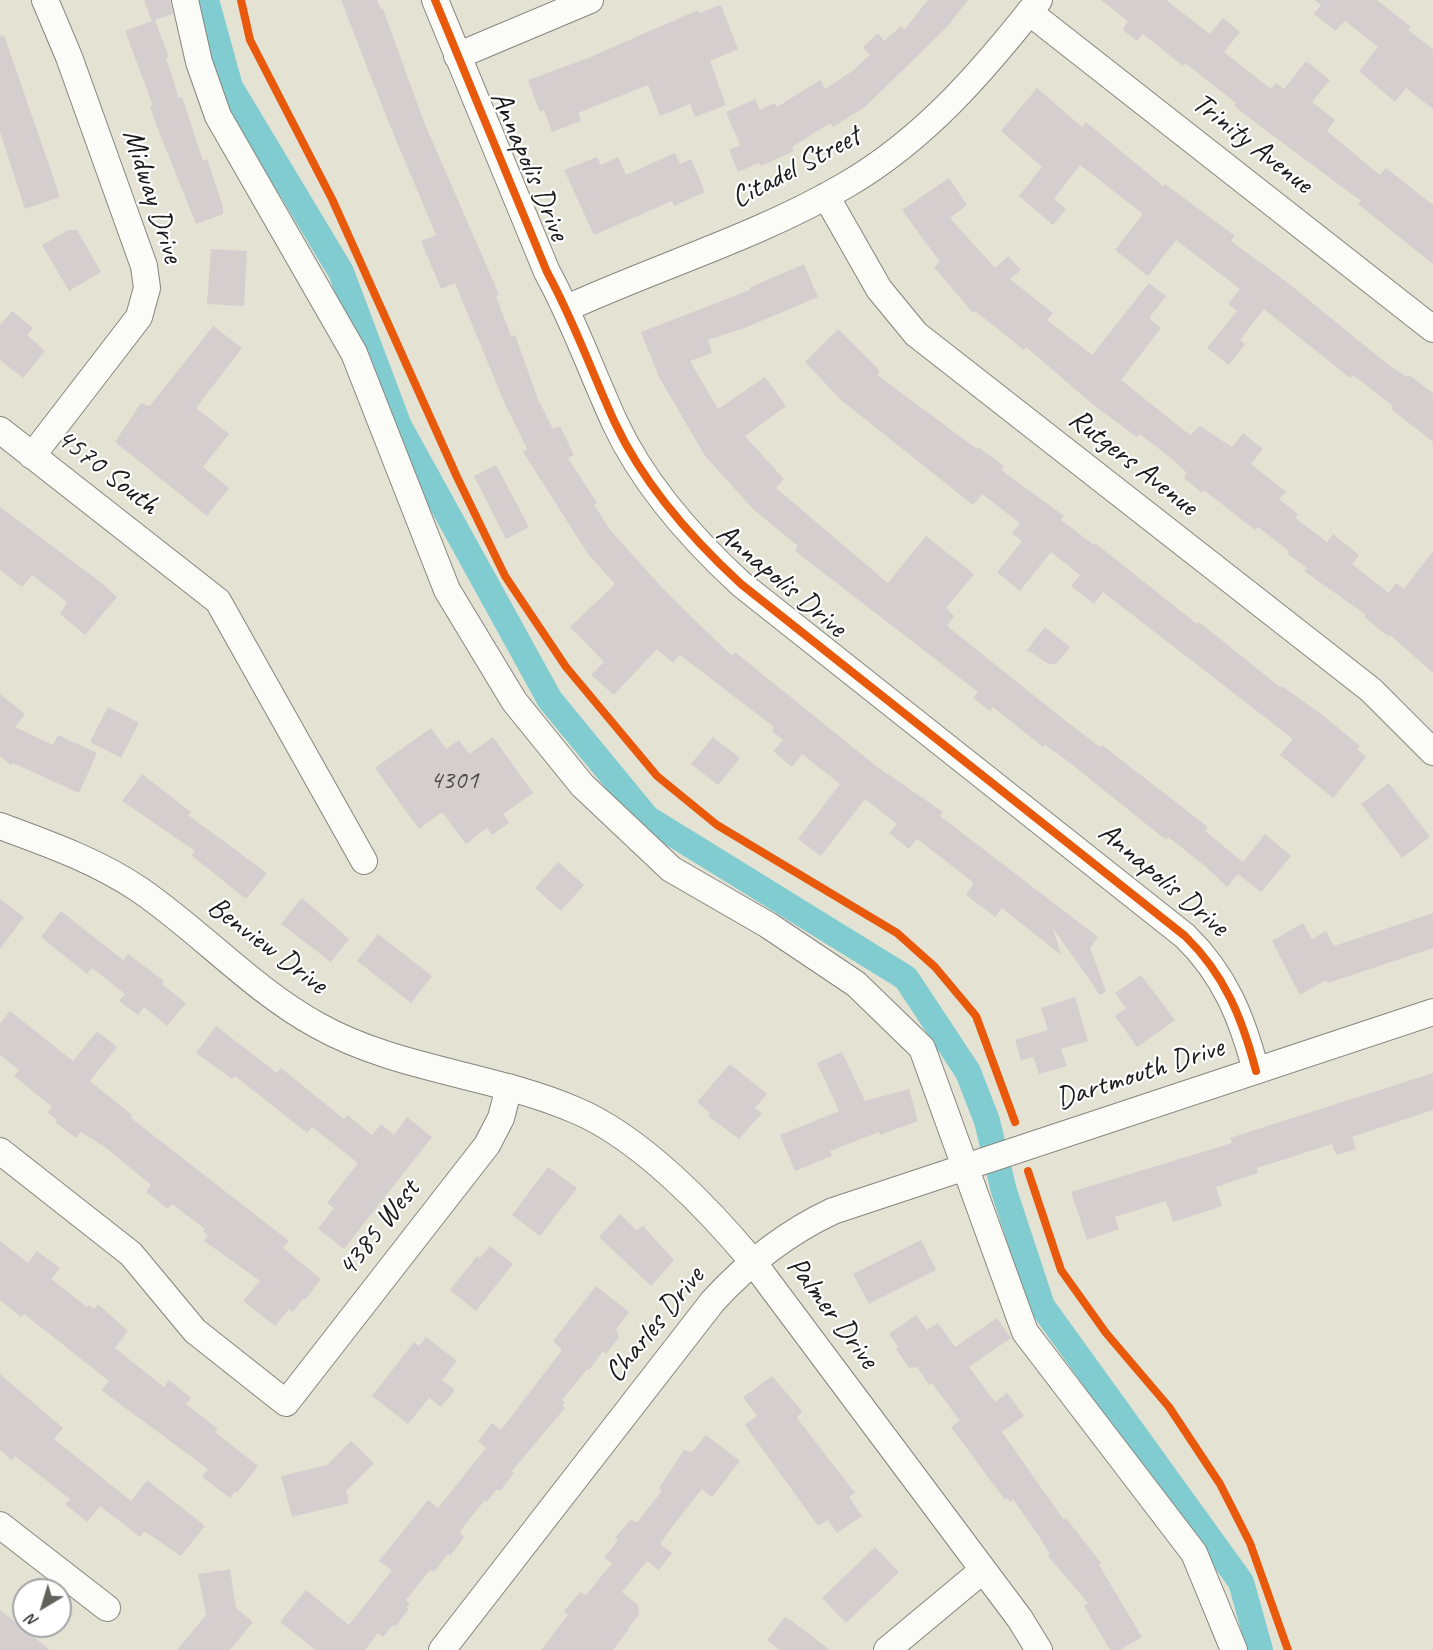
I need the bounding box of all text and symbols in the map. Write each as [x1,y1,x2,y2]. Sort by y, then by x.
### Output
street label: Annapolis Drive [481,86,577,246]
street label: Trinity Avenue [1184,86,1320,202]
street label: Citadel Street [725,119,867,217]
street label: Midway Drive [114,125,190,267]
street label: Rutgers Avenue [1061,401,1205,525]
street label: 4570 South [48,421,166,523]
street label: Annapolis Drive [709,516,853,646]
house number: 4301 [430,765,478,797]
street label: Annapolis Drive [1091,815,1235,945]
street label: Benview Drive [200,889,334,1003]
street label: Dartmouth Drive [1052,1030,1228,1118]
street label: 4385 West [330,1173,428,1285]
street label: Palmer Drive [778,1250,886,1376]
street label: Charles Drive [598,1260,712,1390]
north arrow [12,1578,72,1638]
text: N [22,1610,42,1632]

